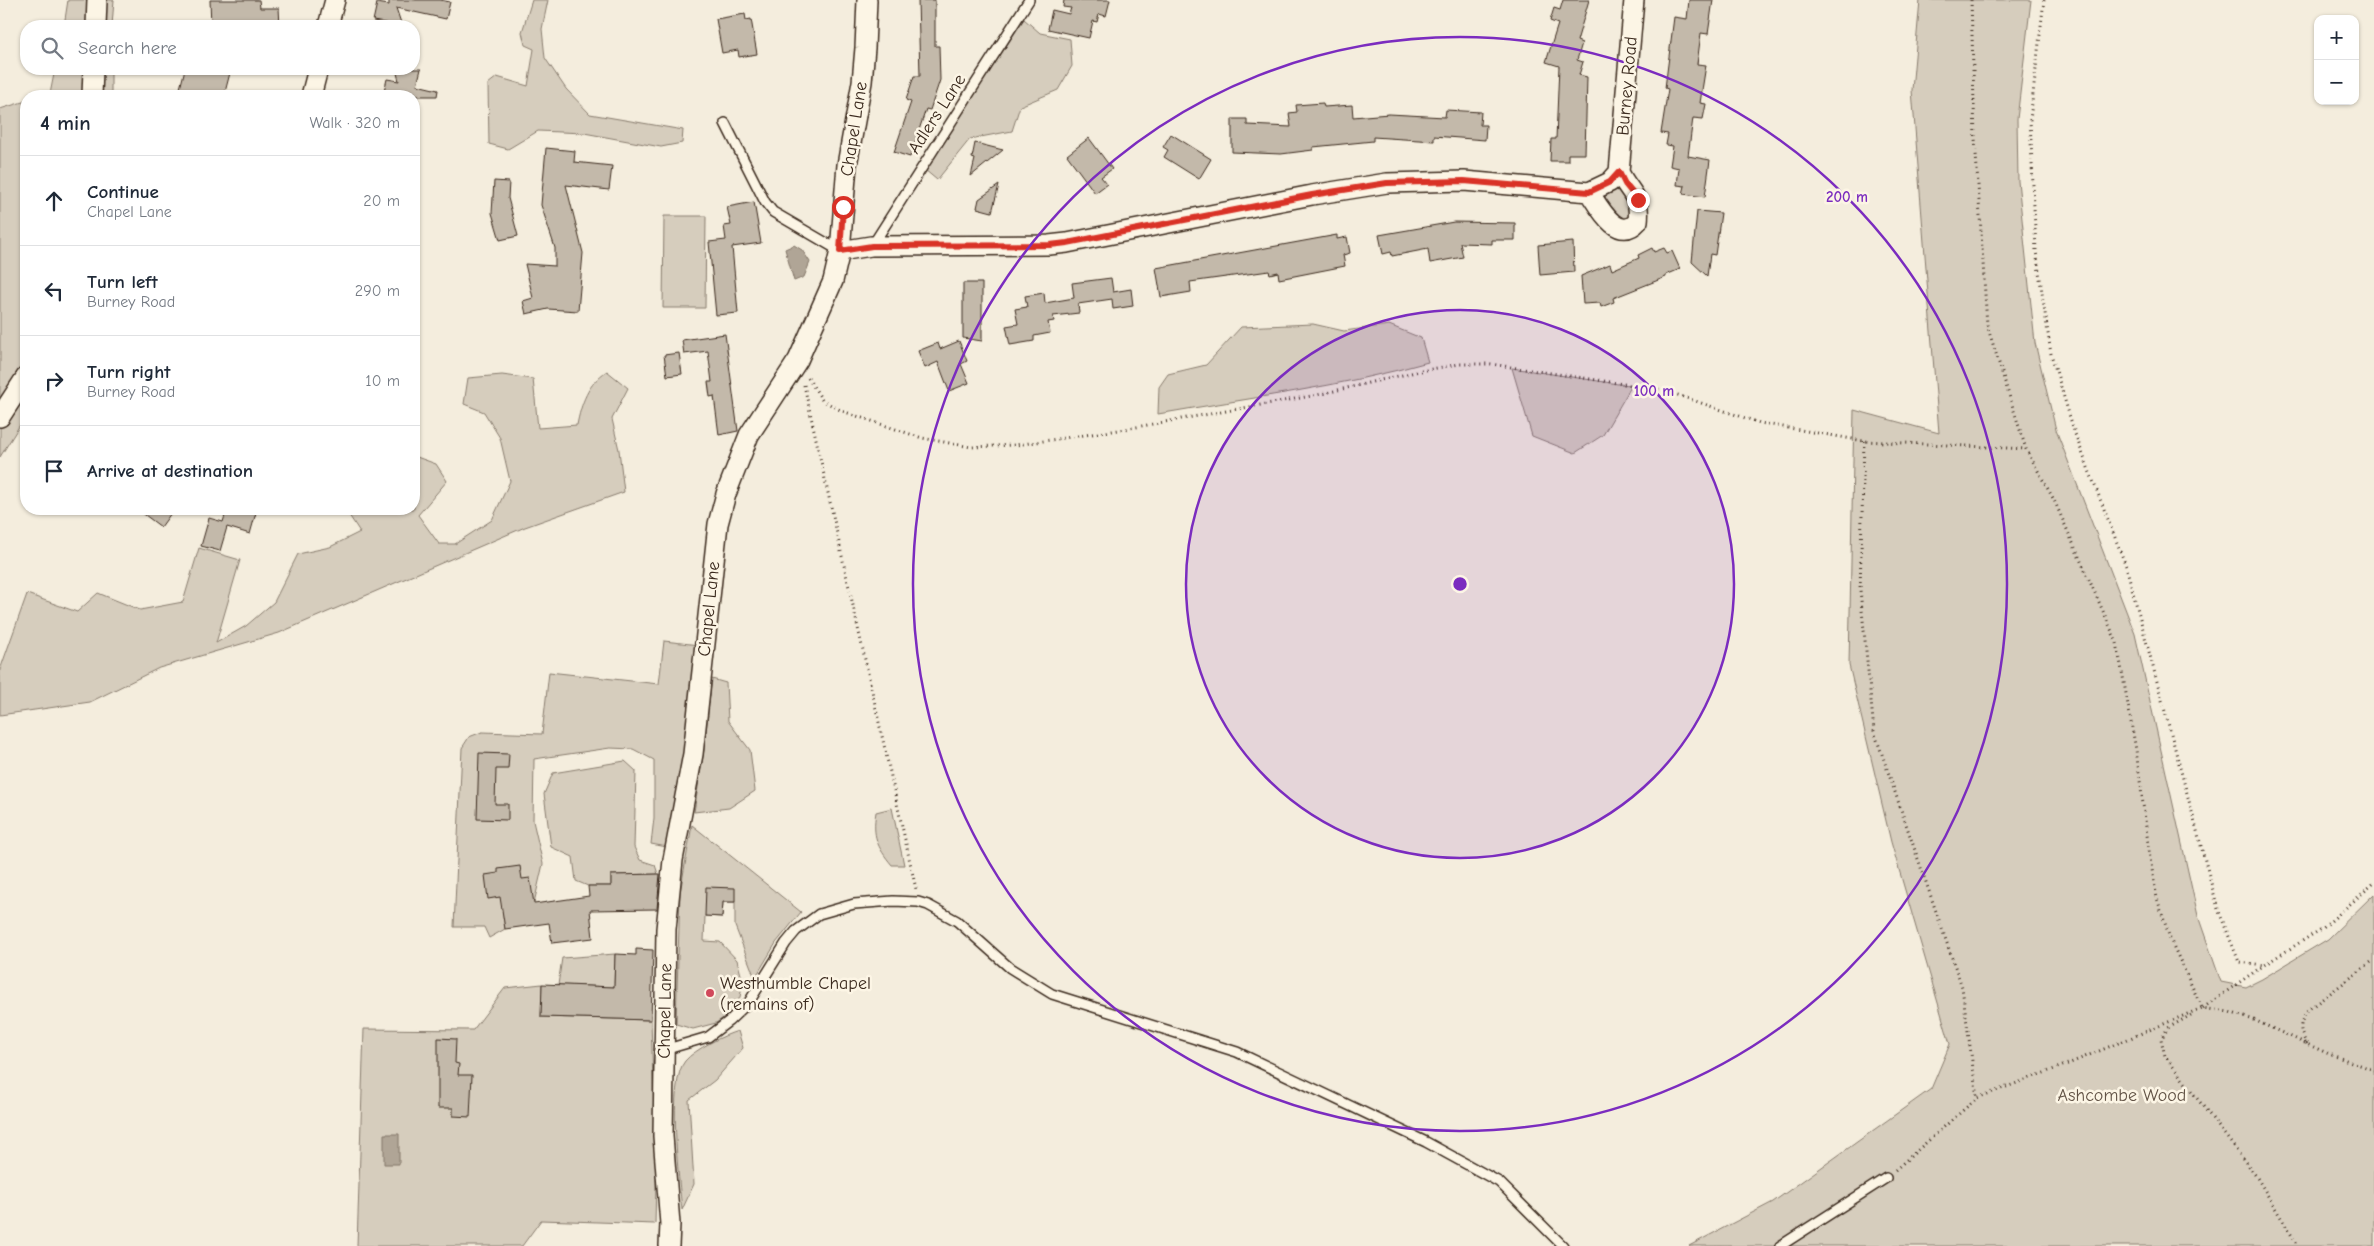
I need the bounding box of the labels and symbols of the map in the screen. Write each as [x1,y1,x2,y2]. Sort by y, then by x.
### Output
street label: Burney Road [1612,36,1642,136]
street label: Adlers Lane [904,70,970,158]
street label: Chapel Lane [836,80,872,178]
text: 200 m [1826,188,1868,206]
route end [1627,189,1650,212]
route start [832,196,855,219]
text: 100 m [1634,382,1674,400]
street label: Chapel Lane [694,560,724,658]
centre of rings [1451,575,1469,593]
street label: Chapel Lane [654,963,676,1059]
place label: Westhumble Chapel (remains of) [720,973,871,1015]
marker: Westhumble Chapel (remains of) [704,987,716,999]
park label: Ashcombe Wood [2058,1085,2186,1106]

